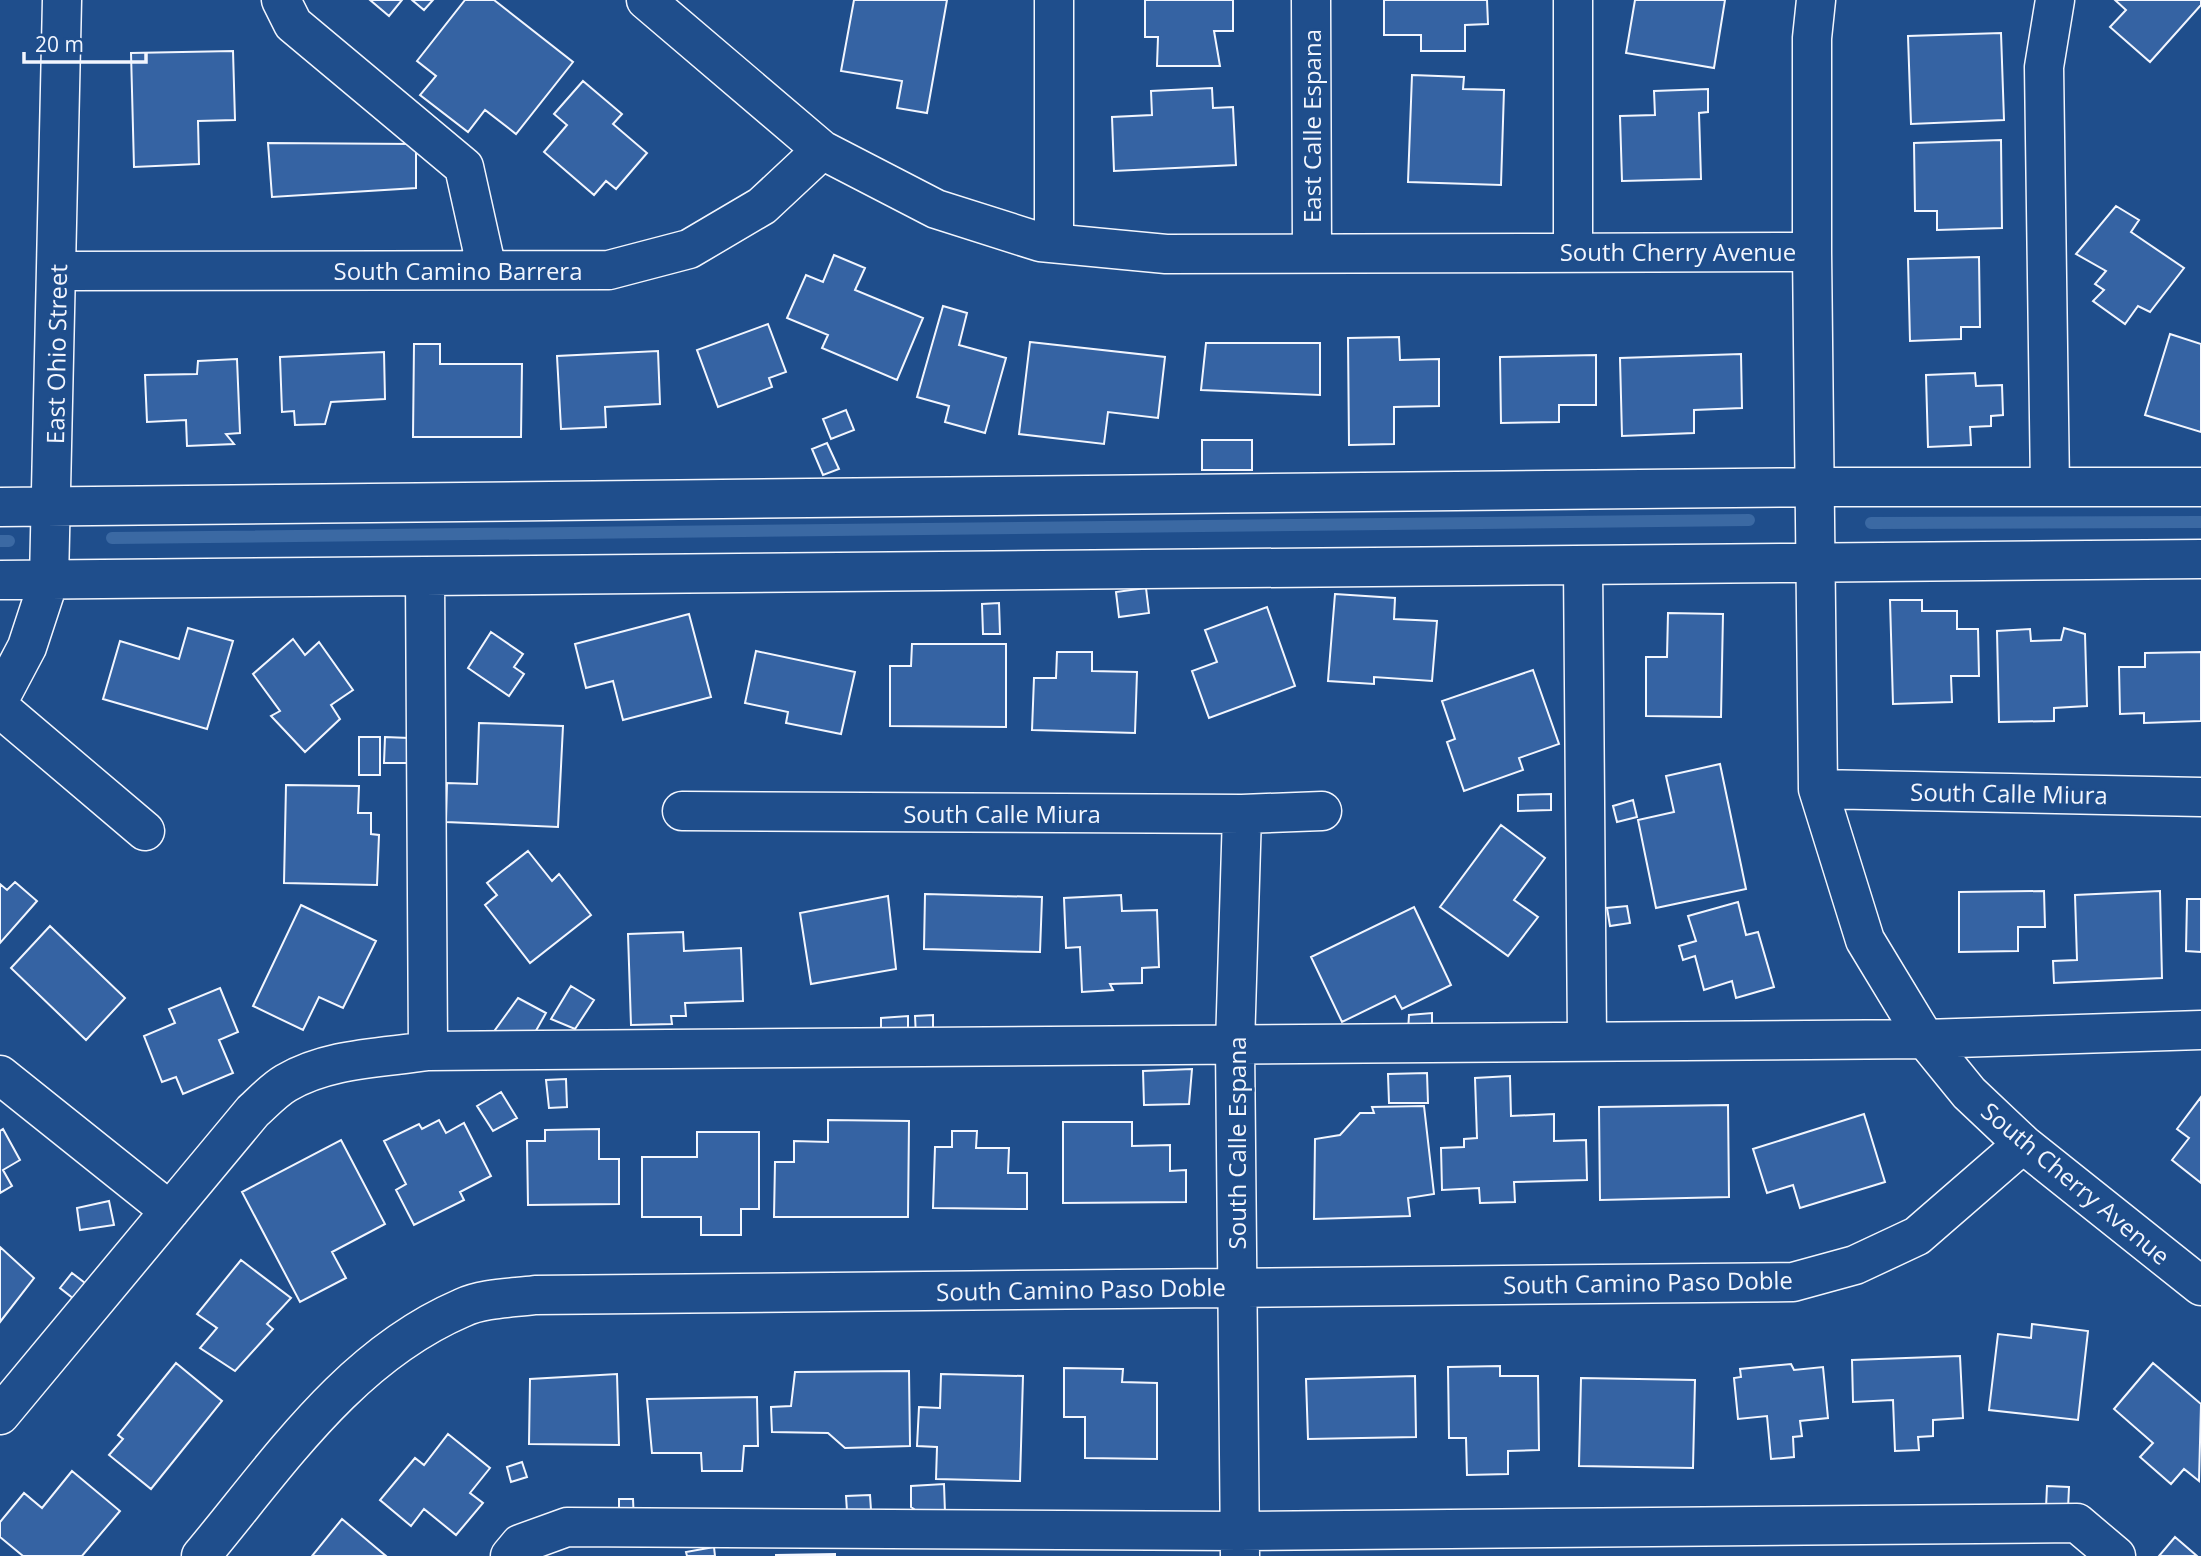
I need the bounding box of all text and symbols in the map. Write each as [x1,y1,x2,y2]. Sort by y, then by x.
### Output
scale bar [24,21,147,65]
street label: East Calle Espana [1295,29,1328,223]
text: 20 m [35,30,84,58]
street label: South Cherry Avenue [1560,235,1796,268]
street label: South Camino Barrera [333,254,583,287]
street label: East Ohio Street [38,264,74,444]
street label: South Calle Miura [1910,775,2108,811]
street label: South Calle Miura [903,797,1101,830]
street label: South Calle Espana [1220,1037,1253,1249]
street label: South Cherry Avenue [1975,1094,2177,1272]
street label: South Camino Paso Doble [1503,1263,1793,1301]
street label: South Camino Paso Doble [936,1270,1226,1308]

